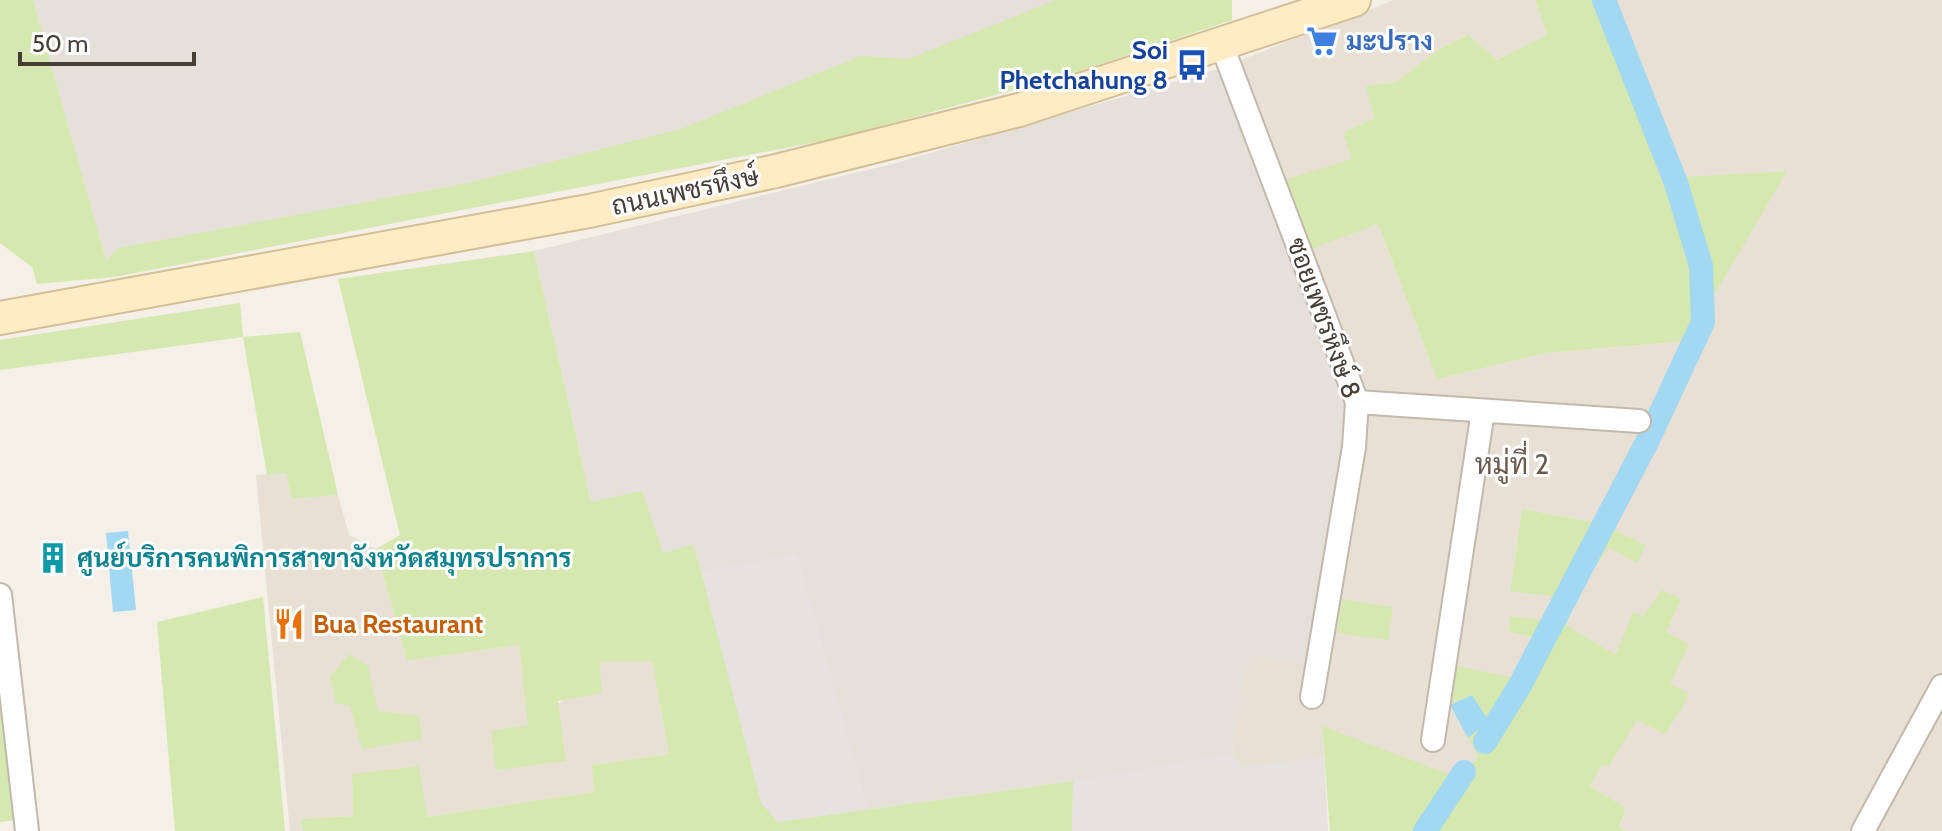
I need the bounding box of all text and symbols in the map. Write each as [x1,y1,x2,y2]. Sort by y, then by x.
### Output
scale bar [20,16,194,66]
supermarket icon: มะปราง [1305,24,1339,58]
place label: มะปราง [1346,25,1433,57]
text: 50 m [32,29,88,58]
place label: Soi Phetchahung 8 [999,34,1168,96]
bus stop icon: Soi Phetchahung 8 [1175,48,1209,82]
street label: ถนนเพชรหึงษ์ [608,159,762,222]
street label: ซอยเพชรหึงษ์ 8 [1280,233,1369,403]
district label: หมู่ที่ 2 [1475,440,1549,484]
building icon: ศูนย์บริการคนพิการสาขาจังหวัดสมุทรปราการ [36,541,70,575]
place label: ศูนย์บริการคนพิการสาขาจังหวัดสมุทรปราการ [77,541,572,576]
restaurant icon: Bua Restaurant [272,607,306,641]
place label: Bua Restaurant [313,608,483,640]

